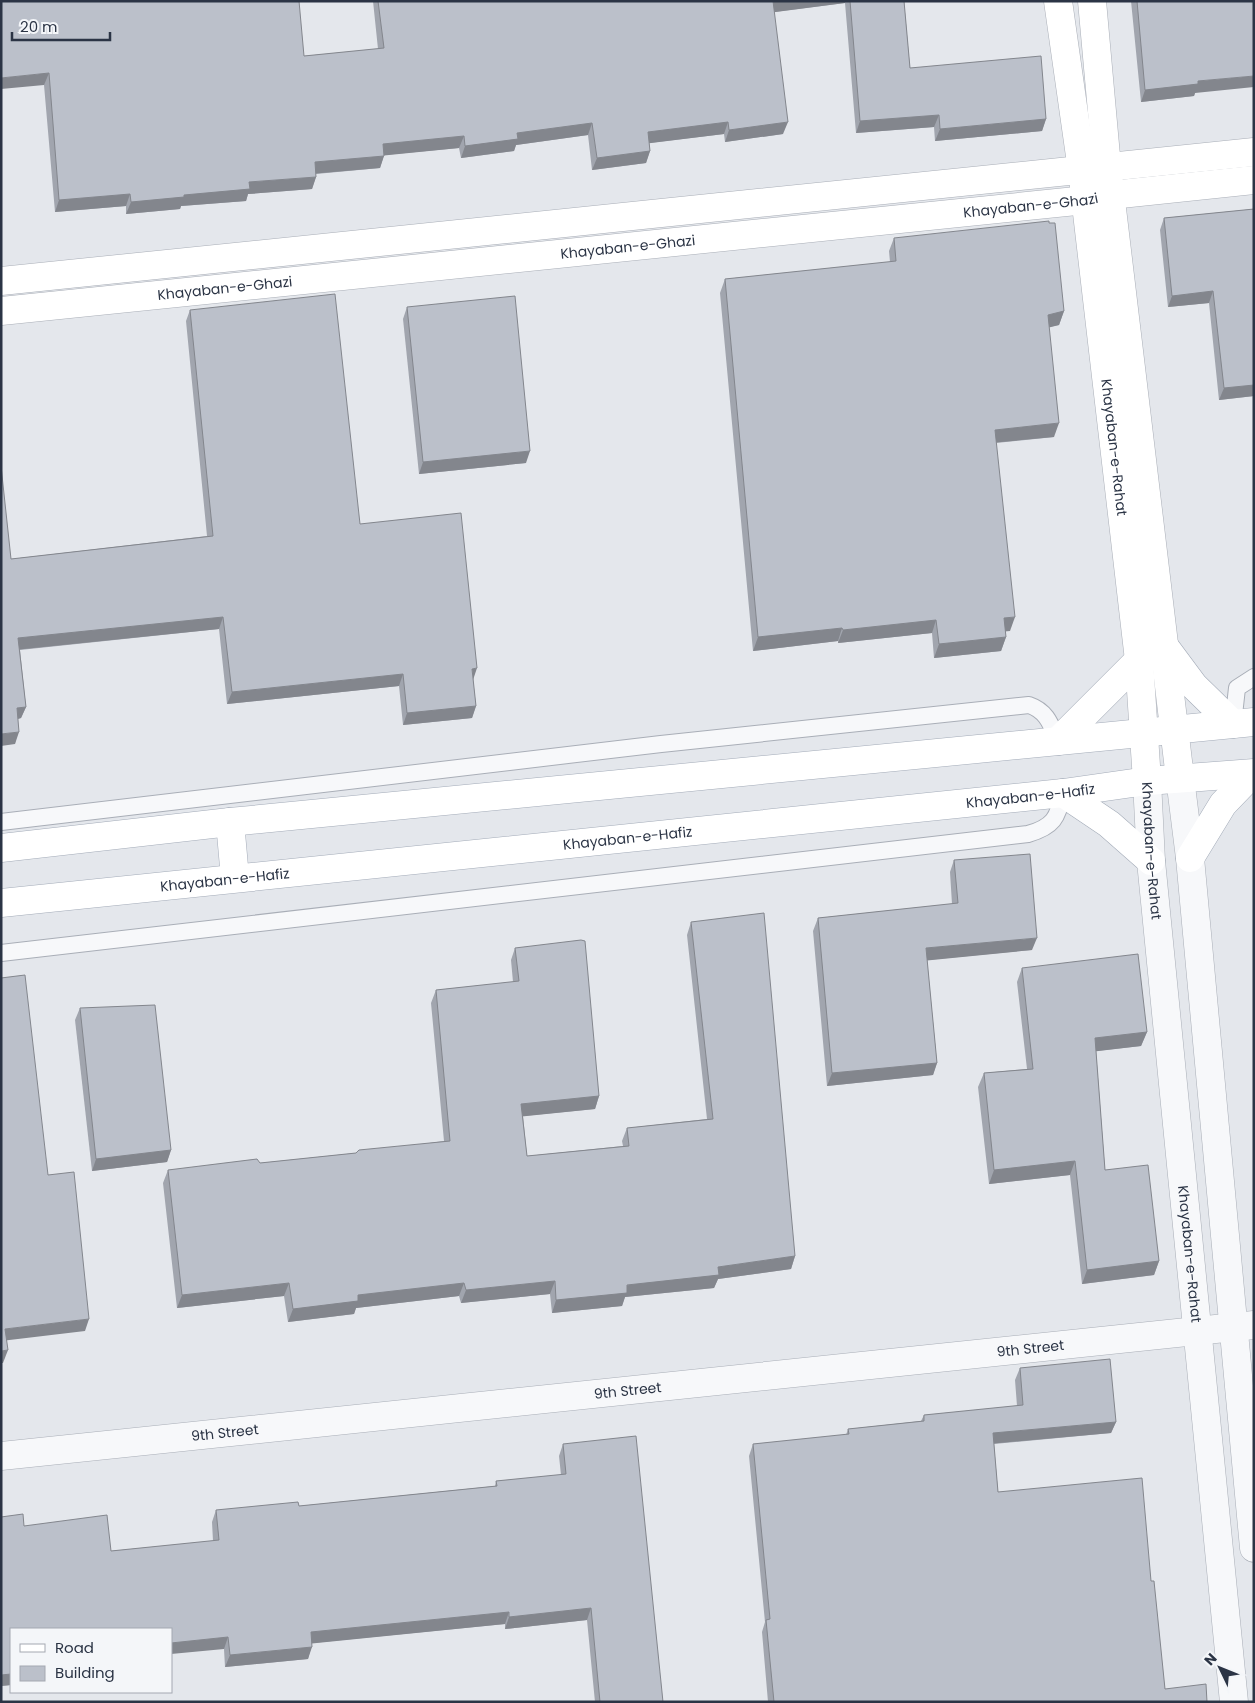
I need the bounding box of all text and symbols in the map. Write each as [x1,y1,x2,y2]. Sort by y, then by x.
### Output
scale bar [12,10,110,42]
text: 20 m [20,16,58,37]
street label: Khayaban-e-Ghazi [962,188,1100,223]
street label: Khayaban-e-Ghazi [559,230,696,264]
street label: Khayaban-e-Ghazi [156,271,293,305]
street label: Khayaban-e-Rahat [1096,378,1132,517]
street label: Khayaban-e-Hafiz [965,779,1096,813]
street label: Khayaban-e-Rahat [1137,782,1167,920]
street label: Khayaban-e-Hafiz [562,821,693,855]
street label: Khayaban-e-Hafiz [159,863,290,896]
street label: Khayaban-e-Rahat [1173,1184,1207,1324]
street label: 9th Street [996,1335,1065,1362]
street label: 9th Street [593,1377,662,1404]
street label: 9th Street [190,1419,259,1446]
legend [10,1628,172,1693]
text: Road [55,1637,94,1658]
north arrow [1195,1643,1245,1693]
text: N [1200,1648,1221,1670]
text: Building [55,1662,115,1683]

